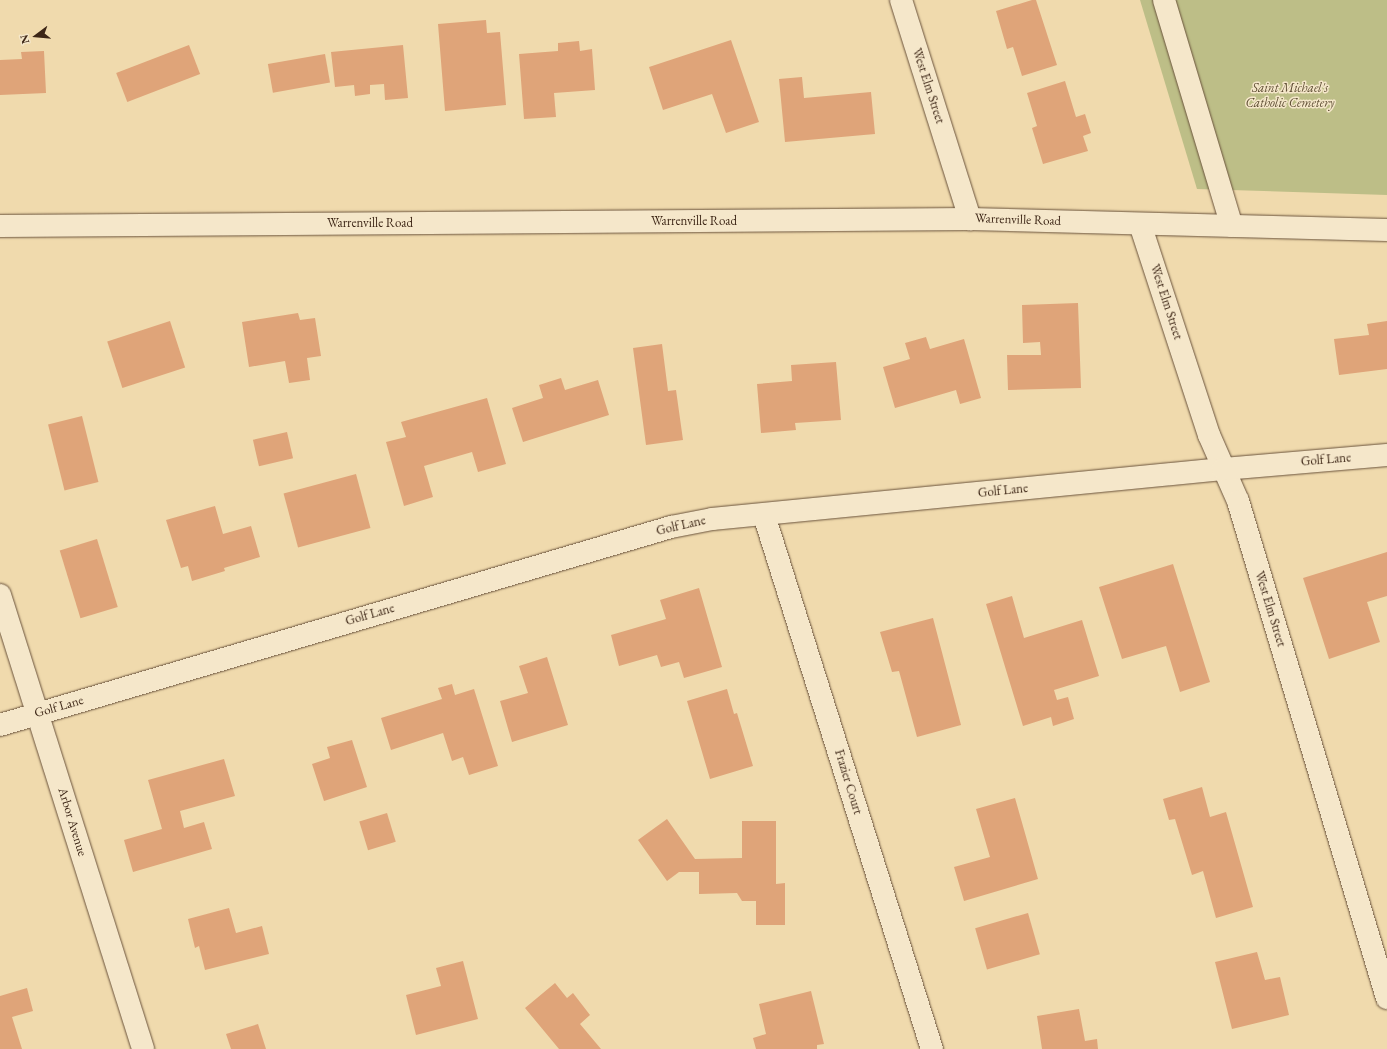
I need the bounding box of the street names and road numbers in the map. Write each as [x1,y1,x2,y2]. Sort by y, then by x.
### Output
street label: West Elm Street [908,46,948,126]
street label: Warrenville Road [975,211,1061,229]
street label: Warrenville Road [651,213,737,229]
street label: Warrenville Road [327,215,413,231]
street label: West Elm Street [1146,262,1186,342]
street label: Golf Lane [1300,450,1352,470]
street label: Golf Lane [977,481,1029,501]
street label: Golf Lane [655,513,707,539]
street label: West Elm Street [1251,569,1289,649]
street label: Golf Lane [344,601,396,629]
street label: Golf Lane [33,693,85,721]
street label: Frazier Court [831,748,865,816]
street label: Arbor Avenue [54,786,90,858]

